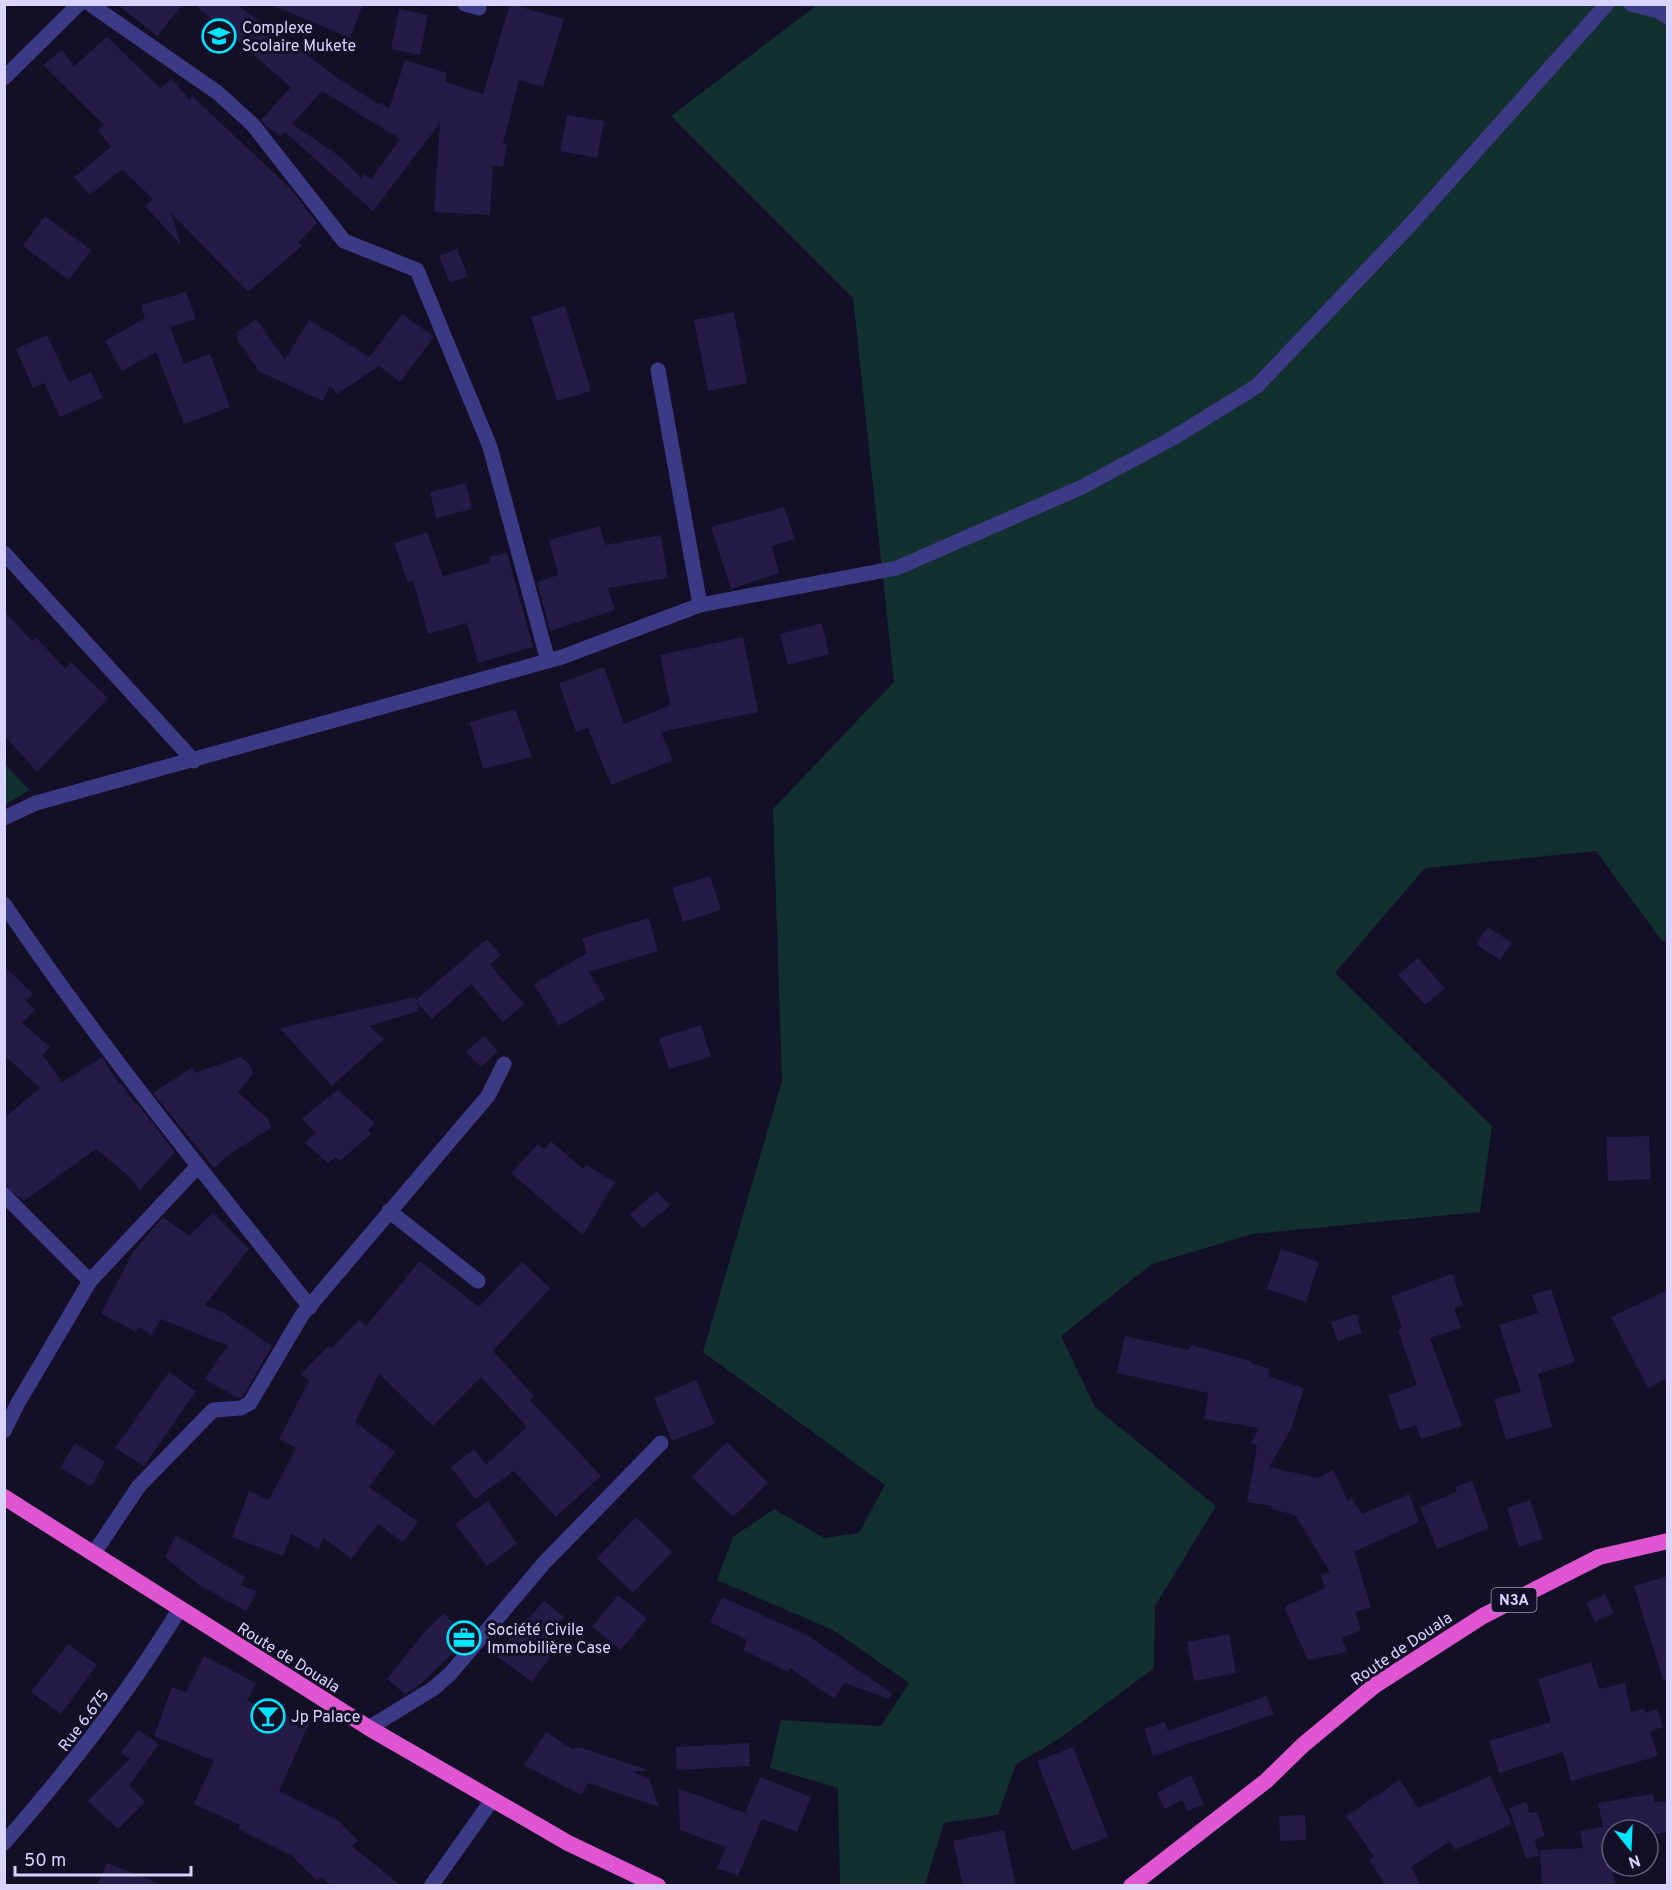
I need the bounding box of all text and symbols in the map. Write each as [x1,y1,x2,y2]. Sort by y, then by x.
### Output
school or university icon: Complexe Scolaire Mukete [201,18,237,54]
place label: Complexe Scolaire Mukete [242,19,356,57]
road number: N3A [1492,1588,1537,1612]
street label: Route de Douala [1348,1608,1456,1691]
street label: Route de Douala [233,1619,343,1698]
office icon: Société Civile Immobilière Case [446,1620,482,1656]
place label: Société Civile Immobilière Case [487,1621,611,1659]
street label: Rue 6.675 [55,1686,114,1756]
bar icon: Jp Palace [250,1698,286,1734]
place label: Jp Palace [291,1708,360,1728]
north arrow [1600,1818,1660,1878]
scale bar [15,1839,190,1877]
text: N [1625,1849,1643,1872]
text: 50 m [24,1850,66,1873]

